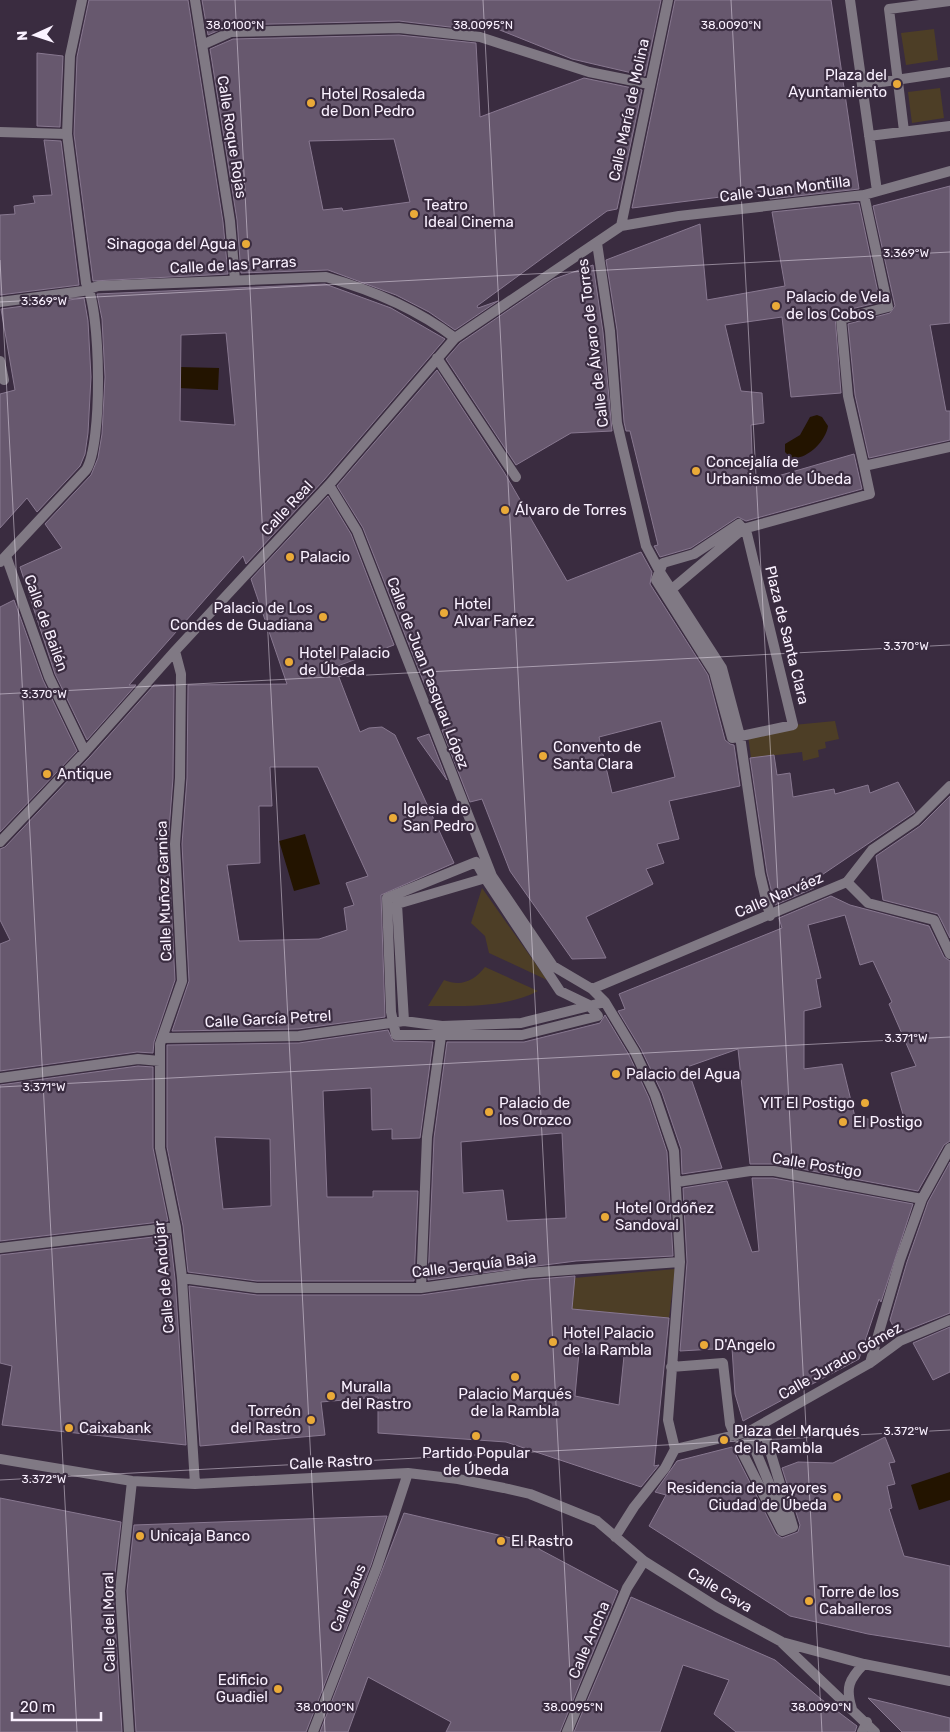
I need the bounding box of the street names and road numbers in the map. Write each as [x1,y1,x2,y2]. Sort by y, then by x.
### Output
street label: Calle María de Molina [605,37,653,183]
street label: Calle Roque Rojas [213,74,251,200]
street label: Calle Juan Montilla [719,172,851,206]
street label: Calle de las Parras [169,253,297,277]
street label: Calle de Álvaro de Torres [574,257,612,428]
street label: Calle Real [257,477,317,539]
street label: Plaza de Santa Clara [761,564,813,706]
street label: Calle de Bailén [20,572,72,674]
street label: Calle de Juan Pasquau López [383,574,473,772]
street label: Calle Muñoz Garnica [153,820,175,962]
street label: Calle Narváez [732,868,826,922]
street label: Calle García Petrel [204,1007,332,1031]
street label: Calle Postigo [771,1149,863,1181]
street label: Calle de Andújar [150,1220,178,1334]
street label: Calle Jerquía Baja [411,1248,537,1282]
street label: Calle Jurado Gómez [775,1318,905,1404]
street label: Calle Rastro [289,1451,373,1473]
street label: Calle Zaus [326,1561,370,1635]
street label: Calle Cava [684,1564,756,1616]
street label: Calle del Moral [99,1572,119,1672]
street label: Calle Ancha [565,1599,613,1681]

